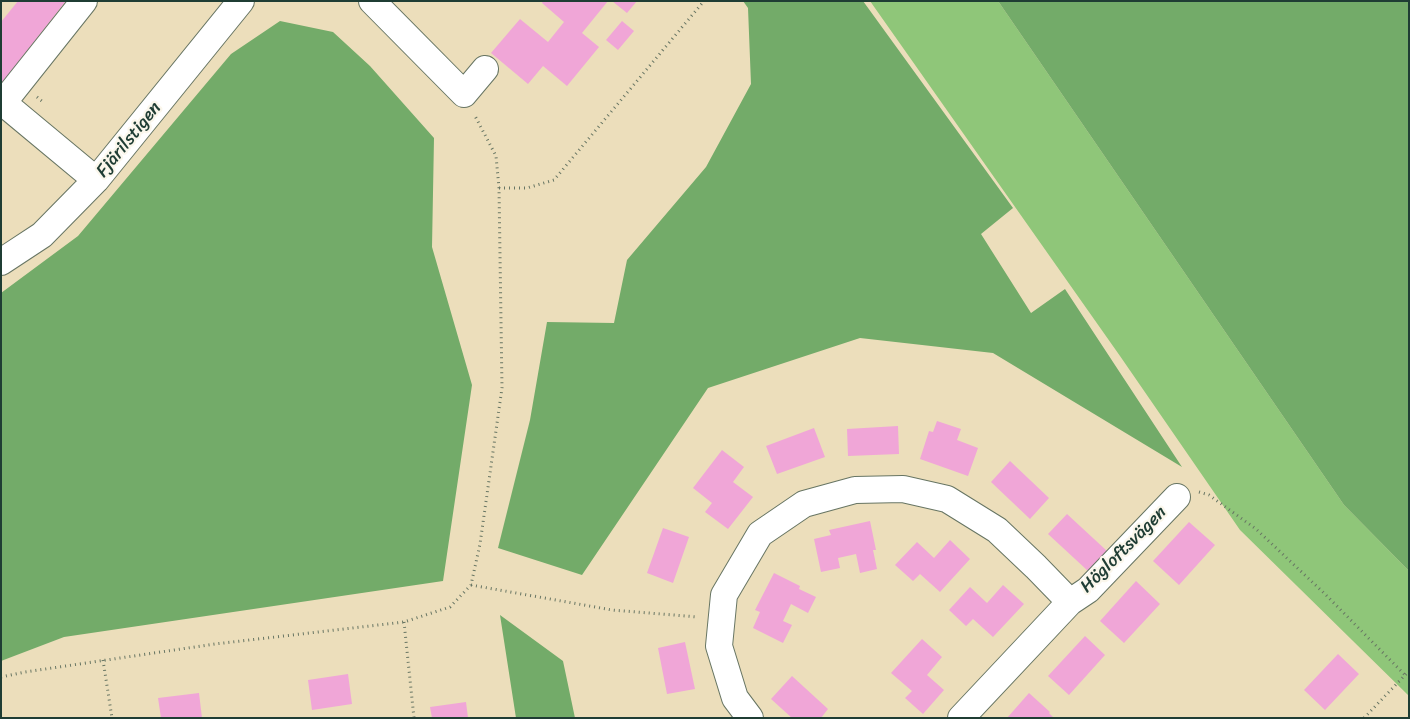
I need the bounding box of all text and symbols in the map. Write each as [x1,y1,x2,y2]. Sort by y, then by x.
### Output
street label: Fjärilstigen [92,98,166,182]
street label: Högloftsvägen [1076,502,1172,598]

